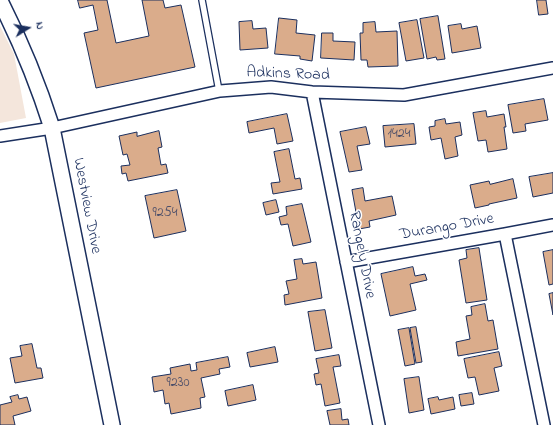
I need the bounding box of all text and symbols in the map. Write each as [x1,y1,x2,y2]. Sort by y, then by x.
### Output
north arrow [8,8,48,48]
text: N [31,21,48,31]
street label: Adkins Road [246,64,330,86]
house number: 1424 [388,127,410,143]
street label: Westview Drive [67,156,105,256]
house number: 9254 [153,206,177,222]
street label: Rangely Drive [343,210,379,300]
street label: Durango Drive [398,210,496,246]
house number: 9230 [166,376,190,392]

